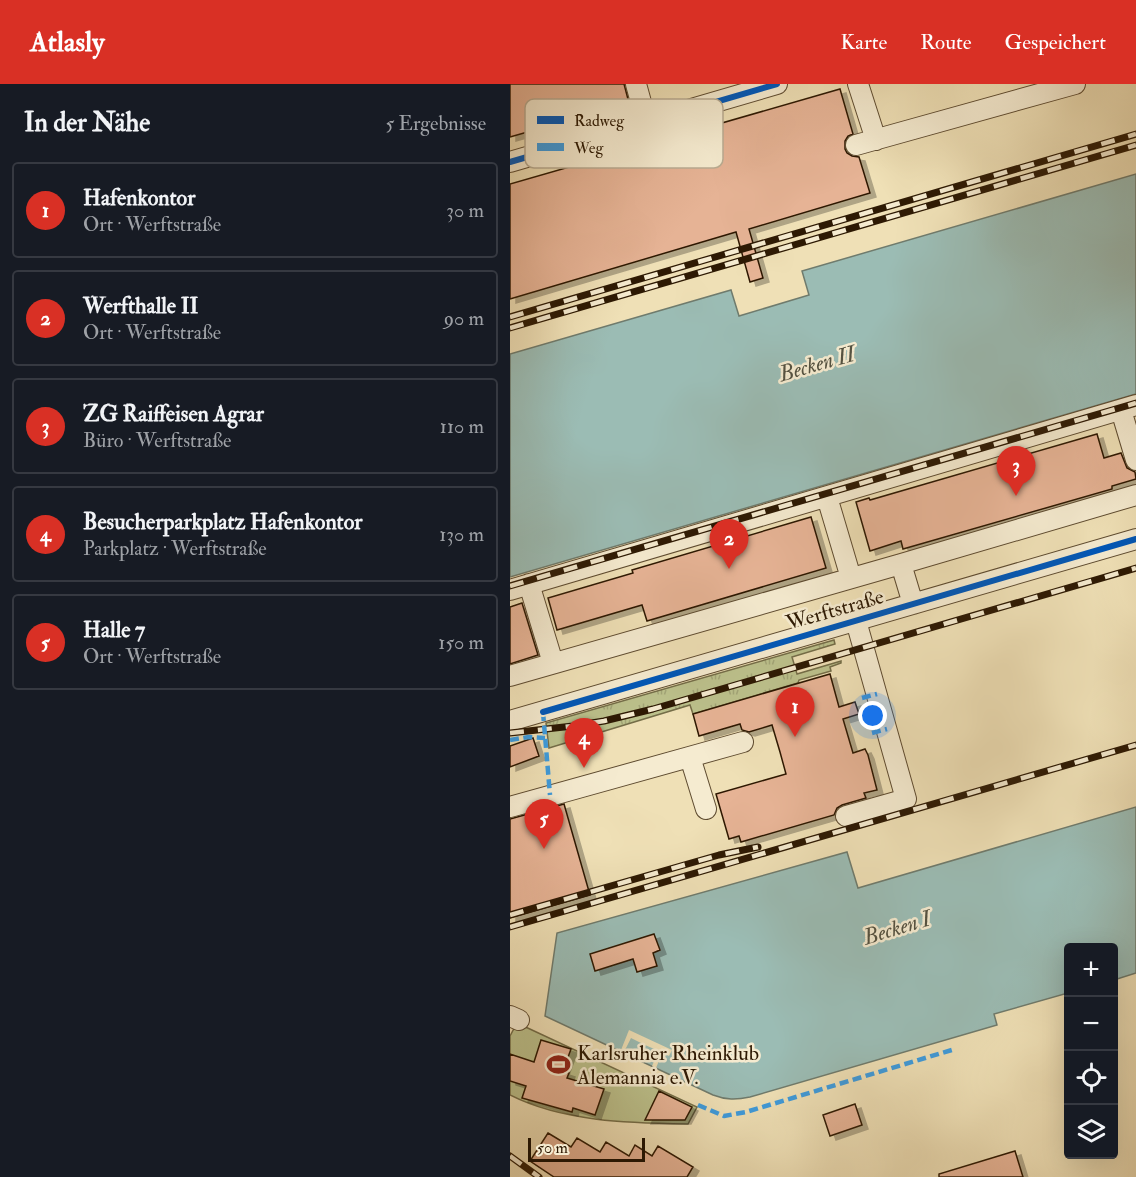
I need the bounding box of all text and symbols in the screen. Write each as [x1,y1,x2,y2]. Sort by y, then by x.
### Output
text: Atlasly [30,25,104,60]
text: Karte [841,29,887,56]
text: Route [920,29,972,56]
text: Gespeichert [1005,29,1106,56]
legend [525,99,723,168]
text: In der Nähe [24,107,150,139]
text: 5 Ergebnisse [386,111,486,136]
text: Radweg [574,111,625,131]
text: Weg [573,138,605,158]
text: Hafenkontor [83,184,195,212]
text: 1 [42,198,49,223]
text: 30 m [446,198,484,223]
text: Ort · Werftstraße [83,212,221,237]
text: Werfthalle II [83,292,198,320]
text: 2 [40,306,51,331]
text: 90 m [444,306,484,331]
text: Ort · Werftstraße [83,320,221,345]
water label: Becken II [775,339,861,388]
text: ZG Raiffeisen Agrar [83,400,264,428]
text: 3 [42,414,49,439]
text: 110 m [440,414,484,439]
text: Büro · Werftstraße [83,428,231,453]
pin: 3 [996,446,1036,496]
text: Besucherparkplatz Hafenkontor [83,508,362,536]
pin: 2 [710,520,748,569]
text: 4 [40,522,51,547]
text: 130 m [439,522,484,547]
text: Parkplatz · Werftstraße [83,536,267,561]
street label: Werftstraße [782,583,887,637]
text: Halle 7 [83,616,145,644]
text: 5 [41,630,50,655]
text: 150 m [438,630,484,655]
text: Ort · Werftstraße [83,644,221,669]
pin: 1 [776,688,814,737]
your location [858,701,887,730]
pin: 4 [564,718,604,768]
pin: 5 [525,800,564,849]
water label: Becken I [859,904,937,952]
map controls [1064,943,1118,1159]
button: + [1064,943,1118,997]
button: − [1064,997,1118,1051]
place label: Karlsruher Rheinklub Alemannia e.V. [576,1040,759,1091]
button: locate [1064,1051,1118,1105]
sports icon: Karlsruher Rheinklub Alemannia e.V. [546,1052,572,1078]
button: layers [1064,1105,1118,1159]
scale bar [528,1135,645,1162]
text: 50 m [537,1138,568,1158]

